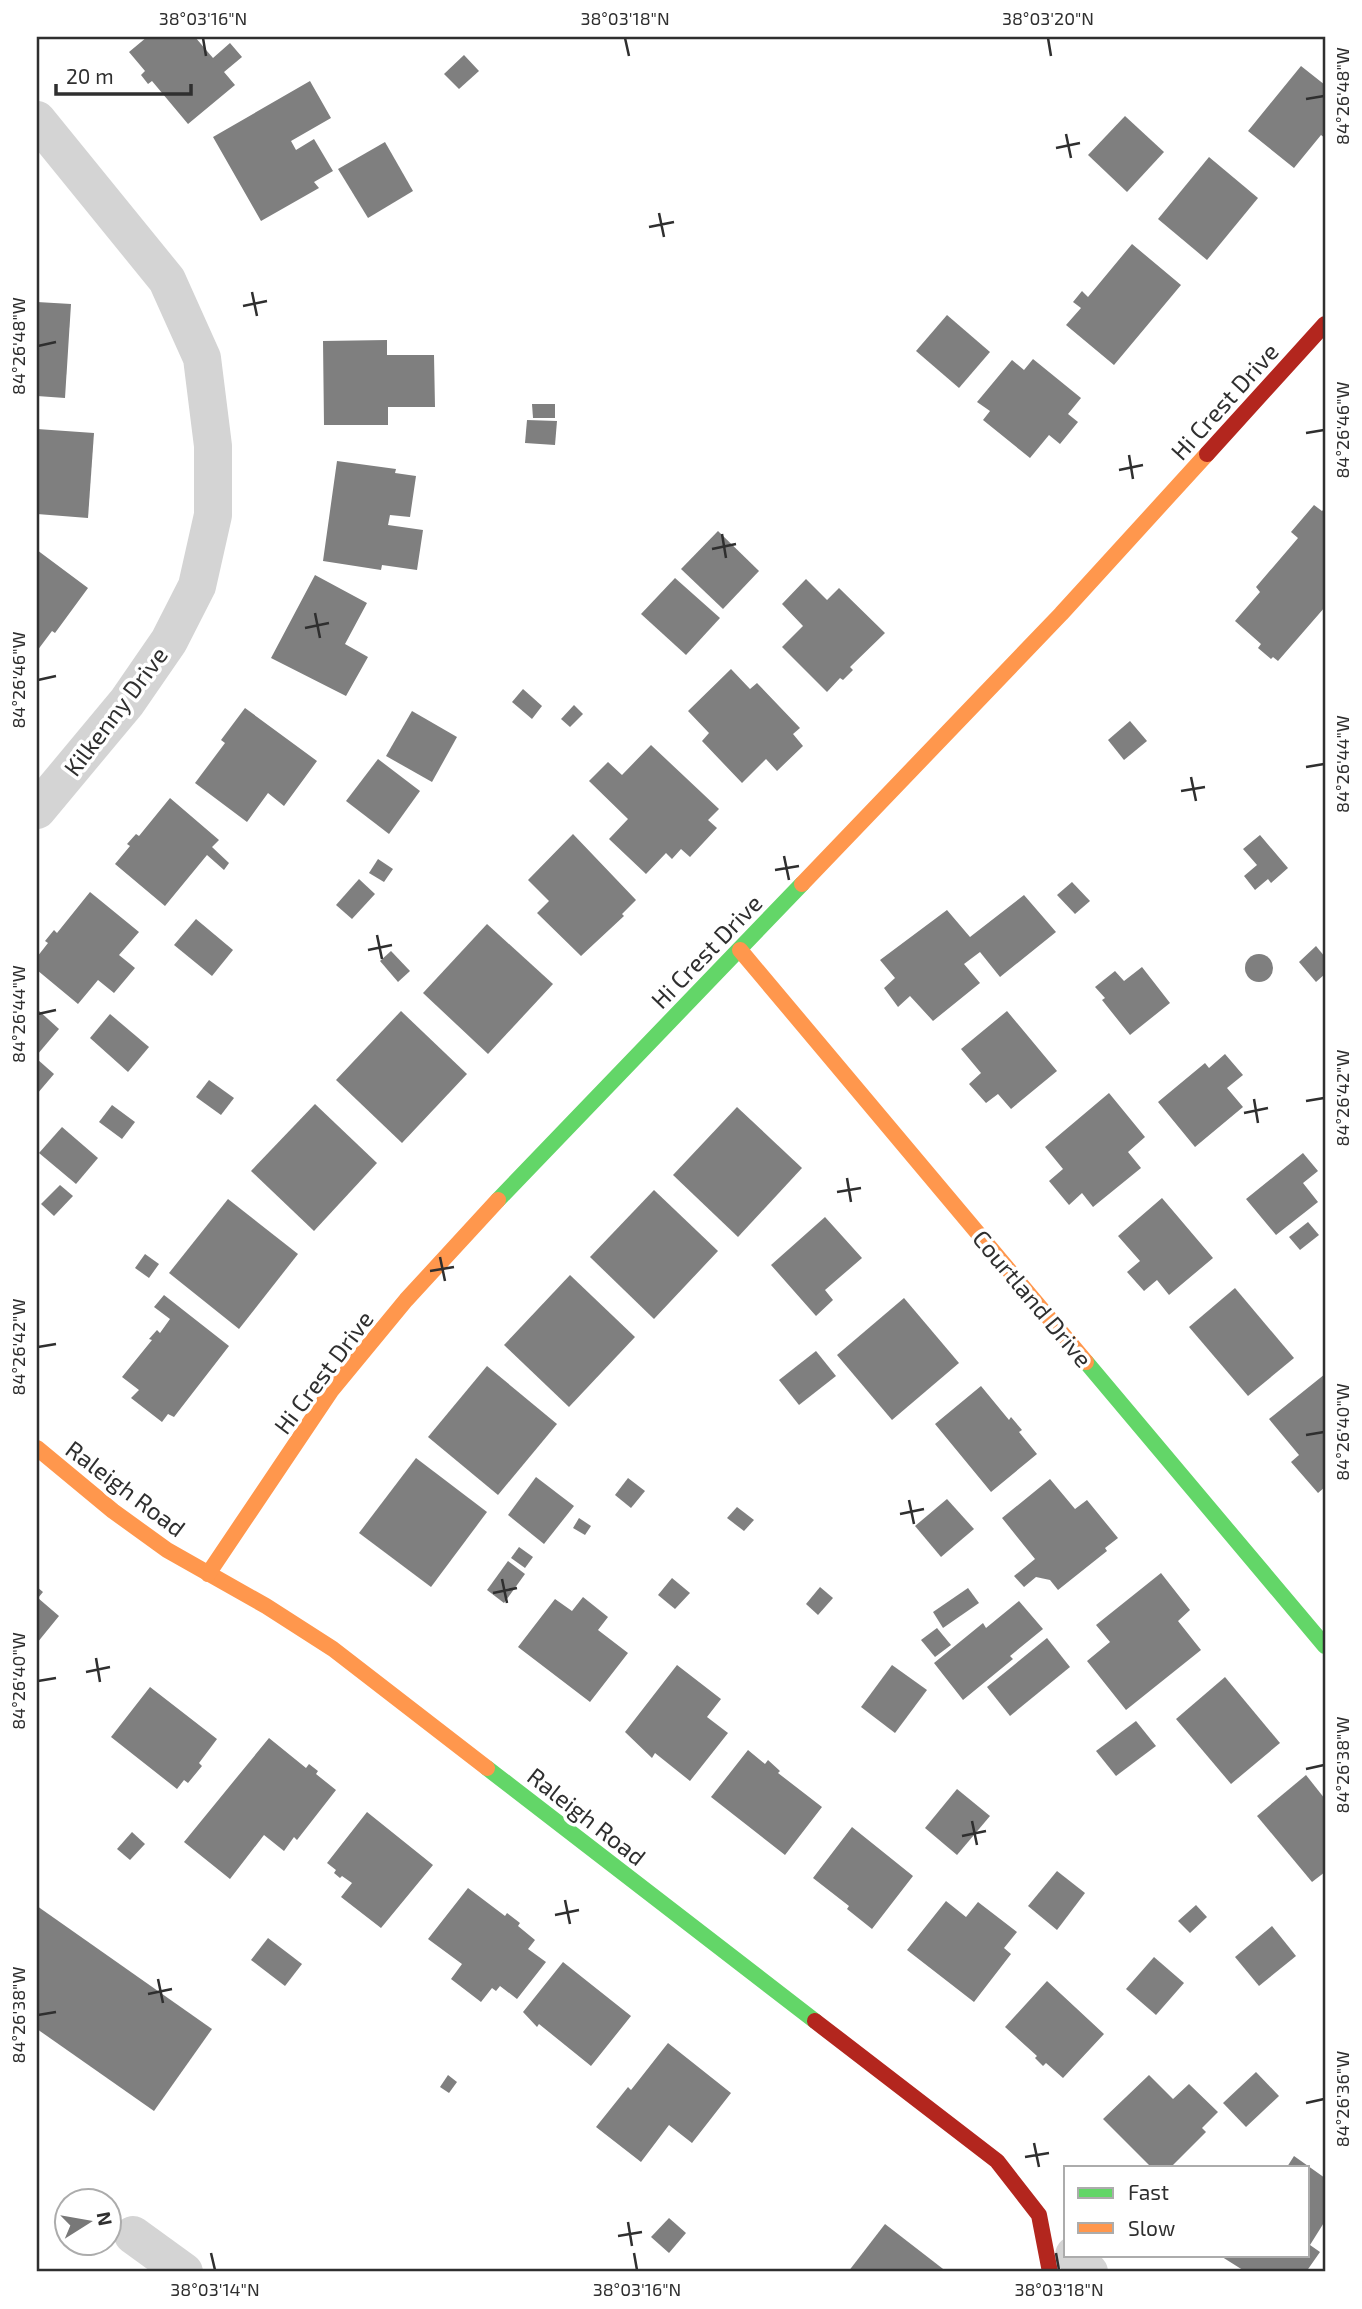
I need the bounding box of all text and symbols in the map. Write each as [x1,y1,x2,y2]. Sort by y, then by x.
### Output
text: 38°03'16"N [159,7,247,29]
text: 38°03'18"N [580,7,670,29]
text: 38°03'20"N [1002,7,1094,29]
text: 84°26'48"W [1331,47,1353,145]
scale bar [56,52,191,96]
text: 20 m [66,63,114,88]
text: 84°26'48"W [7,297,29,395]
street label: Hi Crest Drive [1164,337,1284,465]
text: 84°26'46"W [1331,381,1353,479]
text: 84°26'46"W [7,631,29,729]
street label: Kilkenny Drive [57,641,173,781]
text: 84°26'44"W [1331,715,1353,813]
street label: Hi Crest Drive [645,888,767,1014]
text: 84°26'44"W [7,965,29,1063]
text: 84°26'42"W [1331,1050,1353,1146]
street label: Courtland Drive [967,1224,1099,1372]
text: 84°26'42"W [7,1299,29,1395]
street label: Hi Crest Drive [267,1305,379,1439]
text: 84°26'40"W [1331,1383,1353,1481]
street label: Raleigh Road [61,1434,191,1542]
text: 84°26'40"W [7,1632,29,1730]
text: 84°26'38"W [1331,1716,1353,1814]
street label: Raleigh Road [522,1761,652,1871]
text: 84°26'38"W [7,1966,29,2064]
text: 84°26'36"W [1331,2051,1353,2147]
legend [1064,2166,1310,2256]
text: Fast [1128,2179,1169,2204]
north arrow [52,2186,122,2256]
text: N [93,2210,118,2228]
text: Slow [1128,2215,1175,2240]
text: 38°03'14"N [170,2278,260,2300]
text: 38°03'16"N [593,2278,681,2300]
text: 38°03'18"N [1014,2278,1104,2300]

